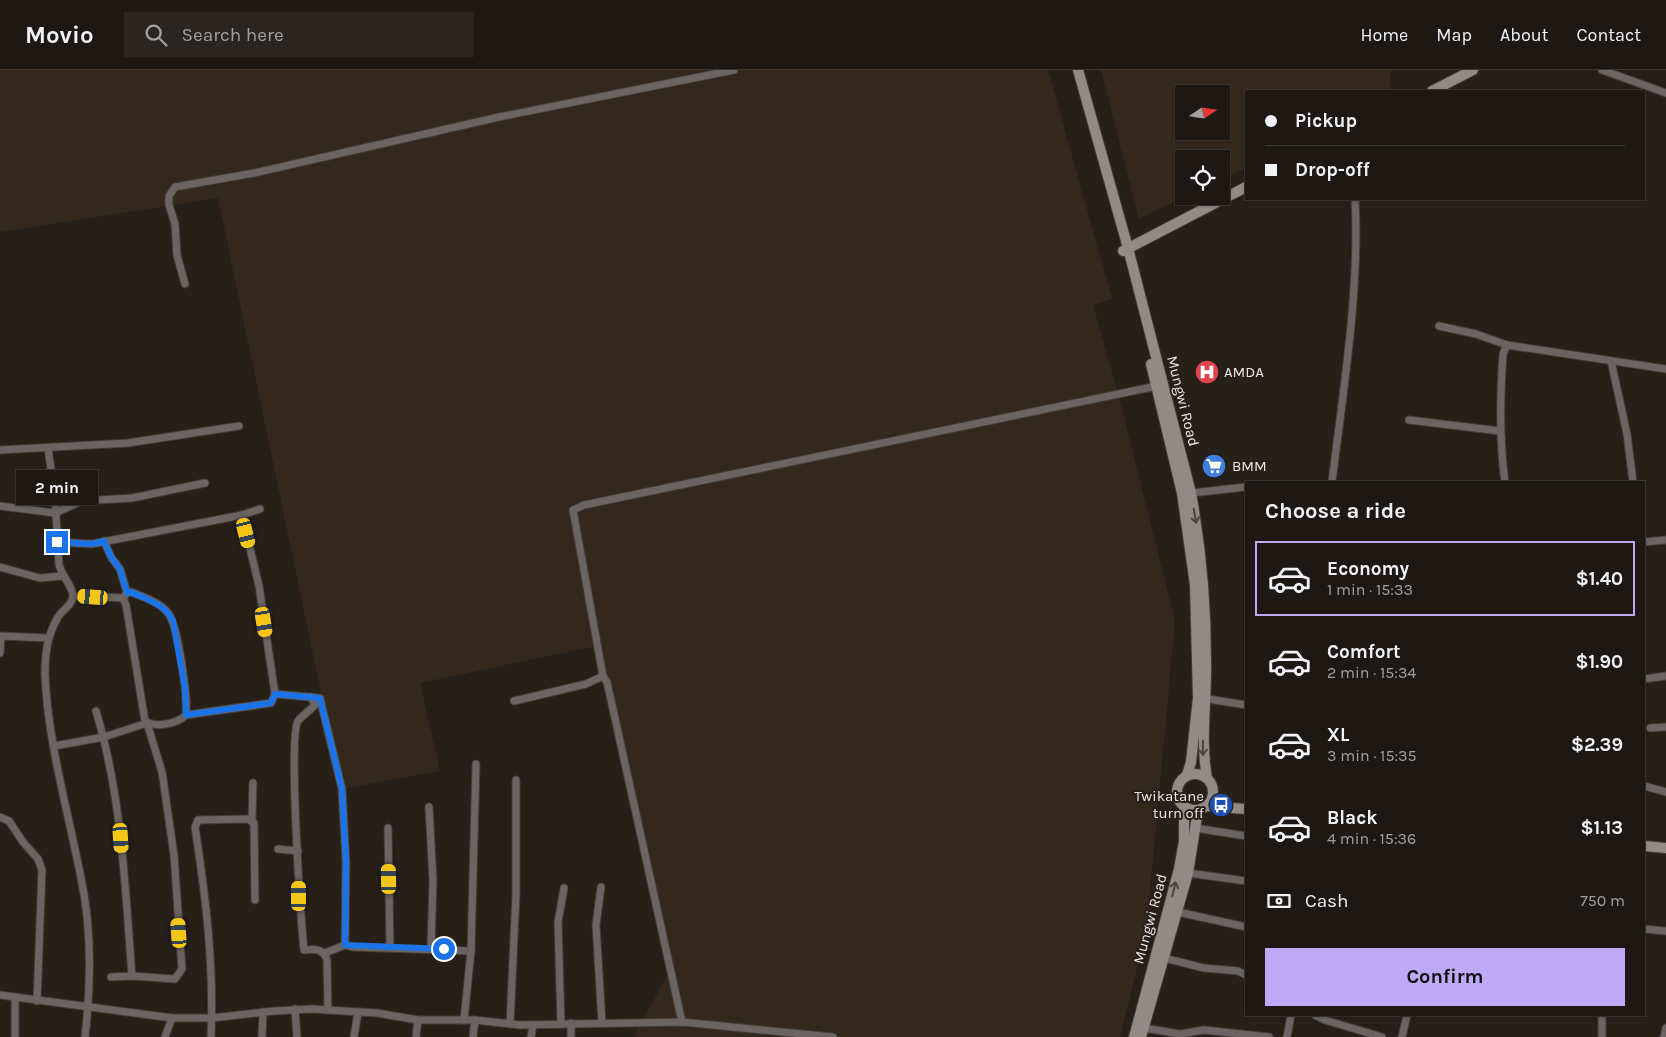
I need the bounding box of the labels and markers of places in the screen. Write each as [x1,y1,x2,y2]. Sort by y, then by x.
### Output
hospital icon: AMDA [1194,359,1220,385]
place label: AMDA [1224,363,1264,381]
supermarket icon: BMM [1201,453,1227,479]
place label: BMM [1232,457,1267,475]
place label: Twikatane turn off [1134,787,1205,822]
bus stop icon: Twikatane turn off [1208,792,1234,818]

